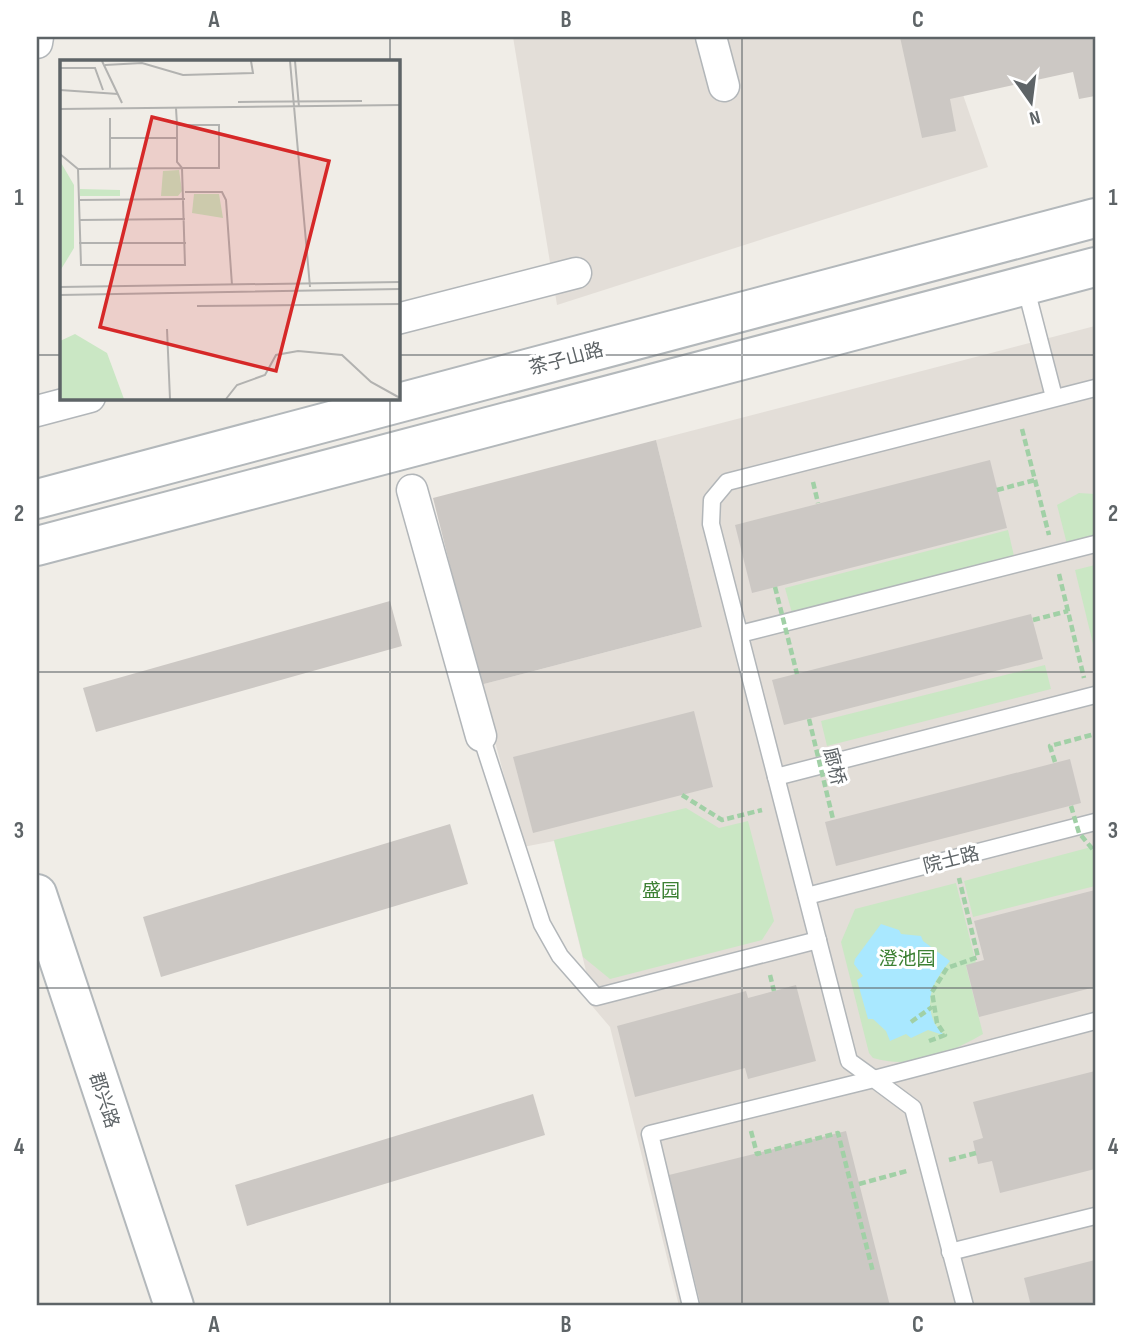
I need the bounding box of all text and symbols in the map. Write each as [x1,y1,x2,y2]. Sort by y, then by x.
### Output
text: A [208,6,221,34]
text: B [561,6,572,34]
text: C [912,6,924,34]
inset map [60,60,399,399]
north arrow [996,66,1066,136]
text: N [1027,105,1042,129]
text: 1 [14,184,24,212]
text: 1 [1108,184,1118,212]
street label: 茶子山路 [527,339,606,380]
text: 2 [14,500,24,528]
text: 2 [1108,500,1118,528]
street label: 廊桥 [818,745,849,788]
text: 3 [14,817,24,845]
text: 3 [1108,817,1118,845]
street label: 院士路 [921,842,982,879]
park label: 盛园 [642,880,680,903]
park label: 澄池园 [878,948,936,971]
street label: 郡兴路 [84,1070,123,1131]
text: 4 [14,1133,25,1161]
text: 4 [1108,1133,1119,1161]
text: A [208,1311,221,1339]
text: B [561,1311,572,1339]
text: C [912,1311,924,1339]

